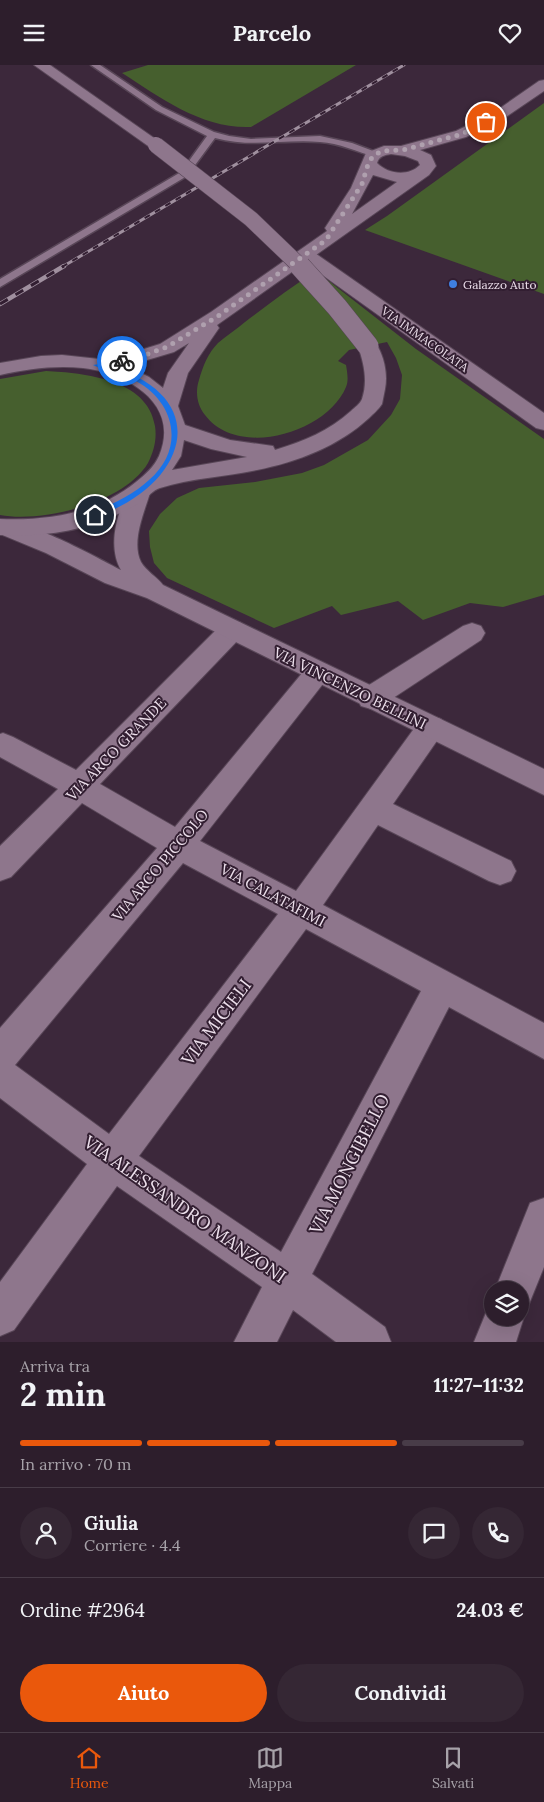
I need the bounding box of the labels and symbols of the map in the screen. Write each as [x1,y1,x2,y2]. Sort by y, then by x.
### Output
pin [465,101,507,143]
place label: Galazzo Auto [463,277,536,292]
marker: Galazzo Auto [447,278,459,290]
street label: VIA IMMACOLATA [378,303,472,375]
courier [97,336,147,386]
pin [74,494,116,536]
street label: VIA VINCENZO BELLINI [270,642,430,733]
street label: VIA ARCO GRANDE [61,693,170,805]
street label: VIA ARCO PICCOLO [107,805,212,926]
street label: VIA CALATAFIMI [216,859,329,931]
street label: VIA MICIELI [175,974,256,1071]
street label: VIA MONGIBELLO [303,1090,394,1239]
street label: VIA ALESSANDRO MANZONI [79,1130,291,1288]

